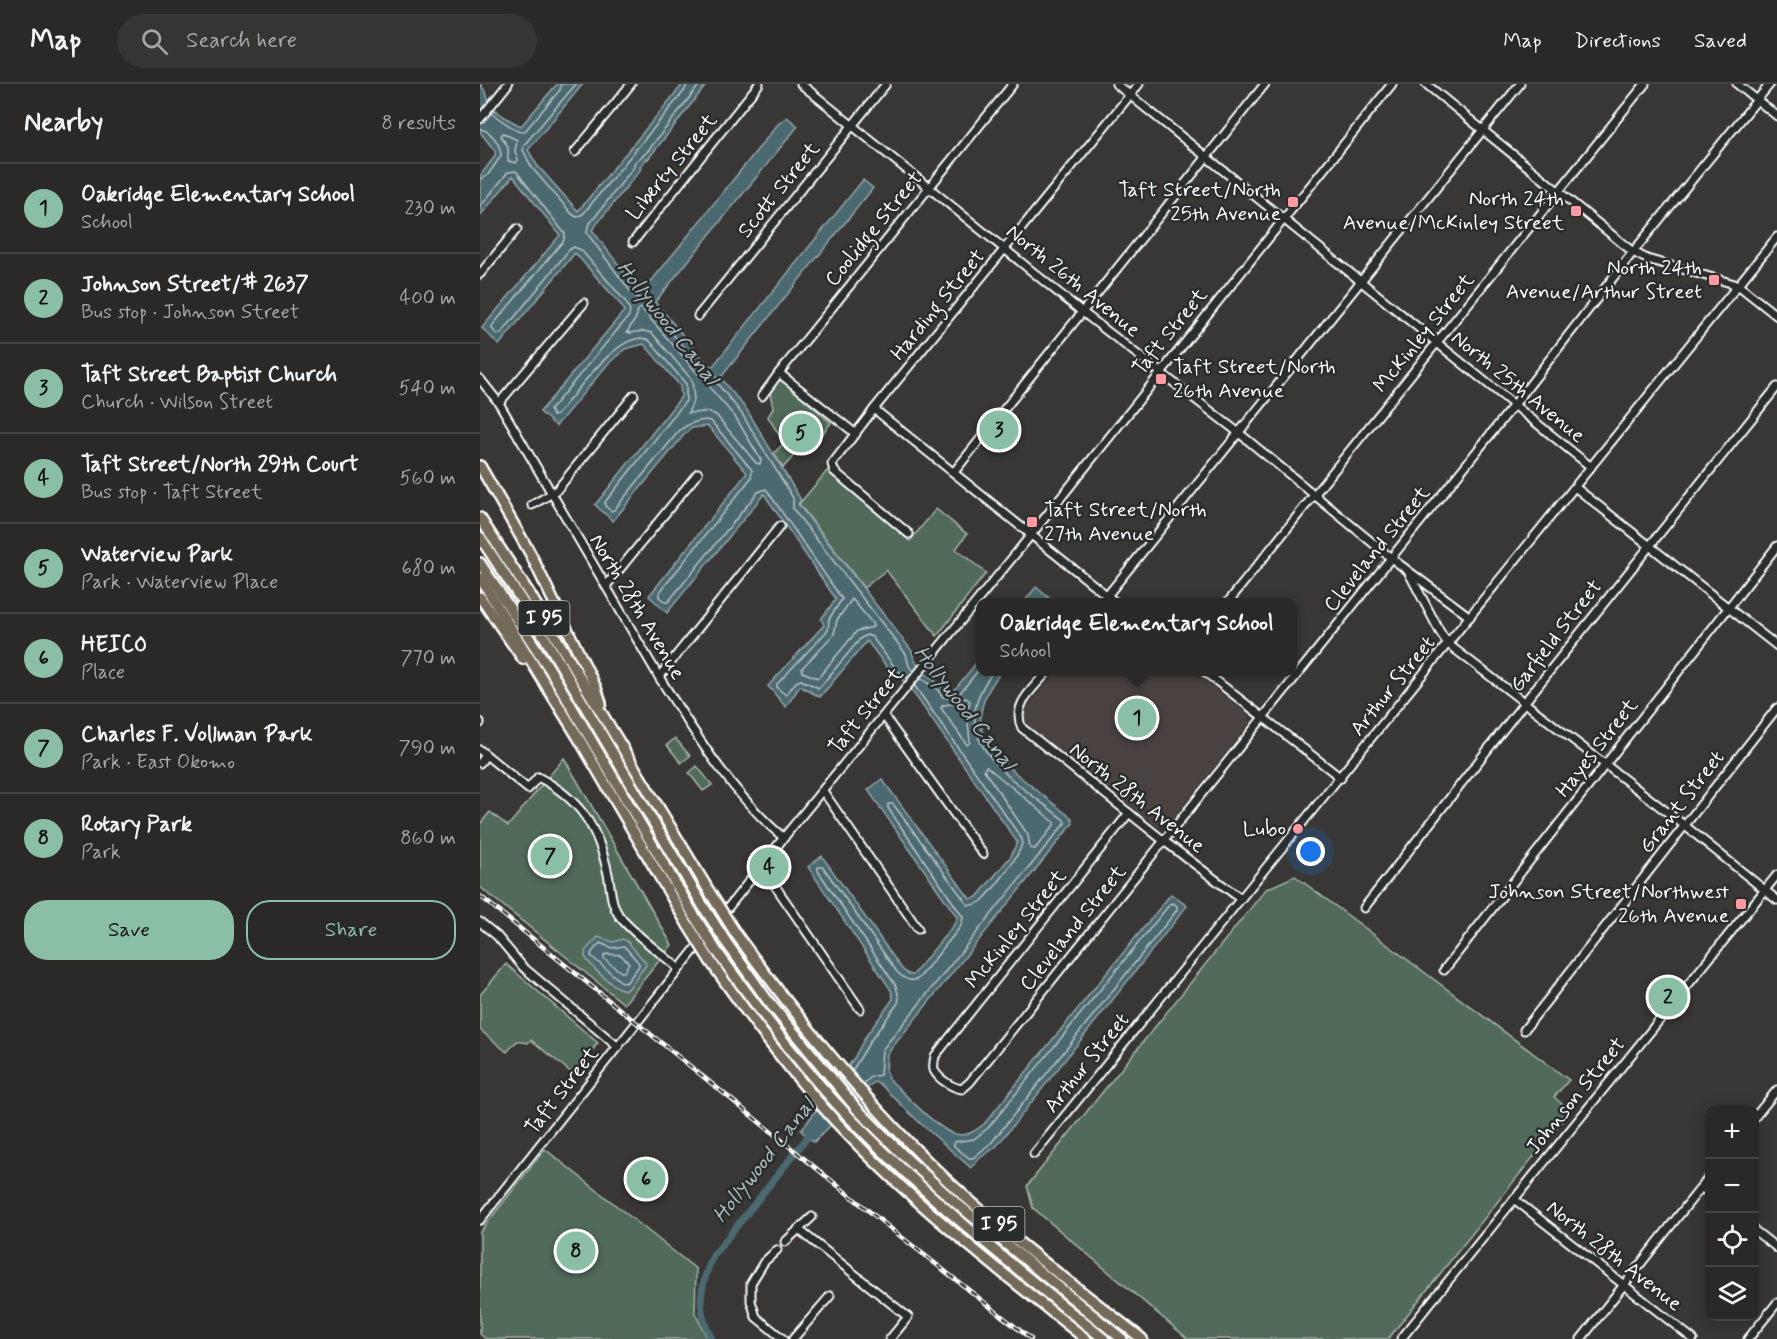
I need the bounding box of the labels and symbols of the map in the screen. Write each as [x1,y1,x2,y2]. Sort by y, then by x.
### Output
street label: Liberty Street [620,107,724,226]
street label: Scott Street [732,136,827,244]
street label: Coolidge Street [819,165,931,294]
place label: Taft Street/North 25th Avenue [1118,176,1281,228]
place label: North 24th Avenue/McKinley Street [1343,185,1565,237]
marker: Taft Street/North 25th Avenue [1286,195,1300,209]
marker: North 24th Avenue/McKinley Street [1569,204,1583,218]
street label: North 26th Avenue [1000,218,1146,344]
street label: Harding Street [884,243,993,368]
place label: North 24th Avenue/Arthur Street [1506,254,1702,306]
water label: Hollywood Canal [610,255,726,393]
street label: McKinley Street [1367,267,1481,399]
marker: North 24th Avenue/Arthur Street [1707,273,1721,287]
street label: Taft Street [1126,282,1214,382]
street label: North 25th Avenue [1445,324,1591,450]
place label: Taft Street/North 26th Avenue [1173,353,1336,405]
marker: Taft Street/North 26th Avenue [1154,372,1168,386]
pin: 3 [980,408,1018,452]
pin: 5 [782,410,820,456]
street label: Cleveland Street [1317,479,1437,618]
place label: Taft Street/North 27th Avenue [1044,496,1207,548]
marker: Taft Street/North 27th Avenue [1025,515,1039,529]
street label: North 28th Avenue [582,529,692,685]
street label: Garfield Street [1503,574,1609,698]
road number: I 95 [518,601,570,635]
street label: Arthur Street [1344,630,1442,742]
water label: Hollywood Canal [907,640,1023,778]
street label: Taft Street [822,661,910,761]
street label: Hayes Street [1549,692,1645,803]
pin: 1 [1118,696,1156,740]
street label: North 28th Avenue [1063,736,1211,860]
street label: Grant Street [1633,745,1731,859]
place label: Lubo [1243,815,1286,843]
marker: Lubo [1291,822,1305,836]
pin: 7 [530,834,570,878]
your location [1296,837,1325,866]
pin: 4 [750,844,788,890]
street label: Cleveland Street [1013,858,1133,997]
street label: McKinley Street [959,863,1073,995]
place label: Johnson Street/Northwest 26th Avenue [1488,878,1729,930]
marker: Johnson Street/Northwest 26th Avenue [1734,897,1748,911]
pin: 2 [1648,974,1688,1020]
street label: Arthur Street [1038,1007,1136,1119]
street label: Johnson Street [1520,1031,1632,1161]
street label: Taft Street [519,1041,606,1141]
water label: Hollywood Canal [707,1091,823,1229]
pin: 6 [626,1156,666,1202]
street label: North 28th Avenue [1540,1194,1688,1318]
road number: I 95 [974,1207,1024,1241]
pin: 8 [556,1228,596,1274]

